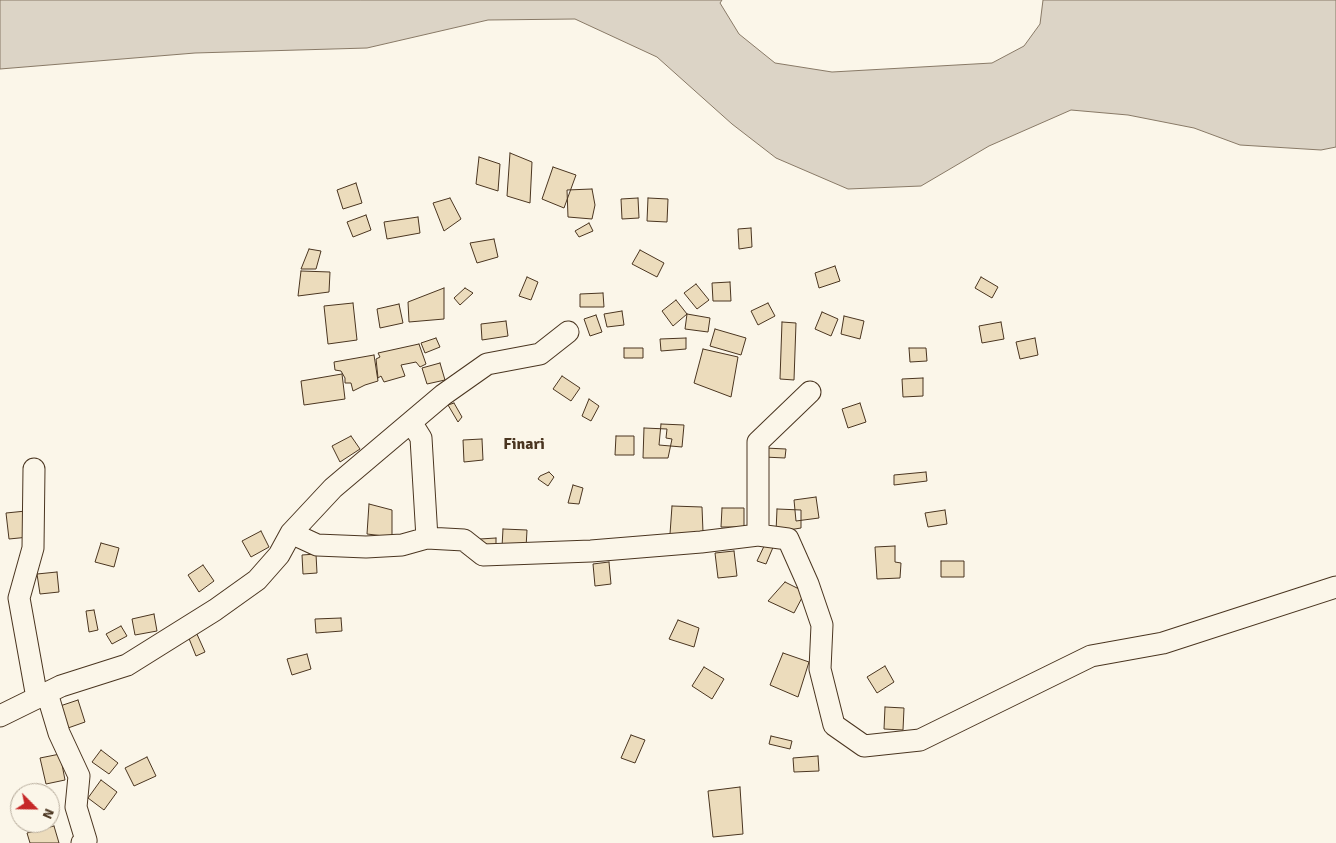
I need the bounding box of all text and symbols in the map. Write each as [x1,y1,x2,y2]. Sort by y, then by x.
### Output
district label: Finari [503,435,545,455]
north arrow [10,783,60,833]
text: N [39,806,58,821]

